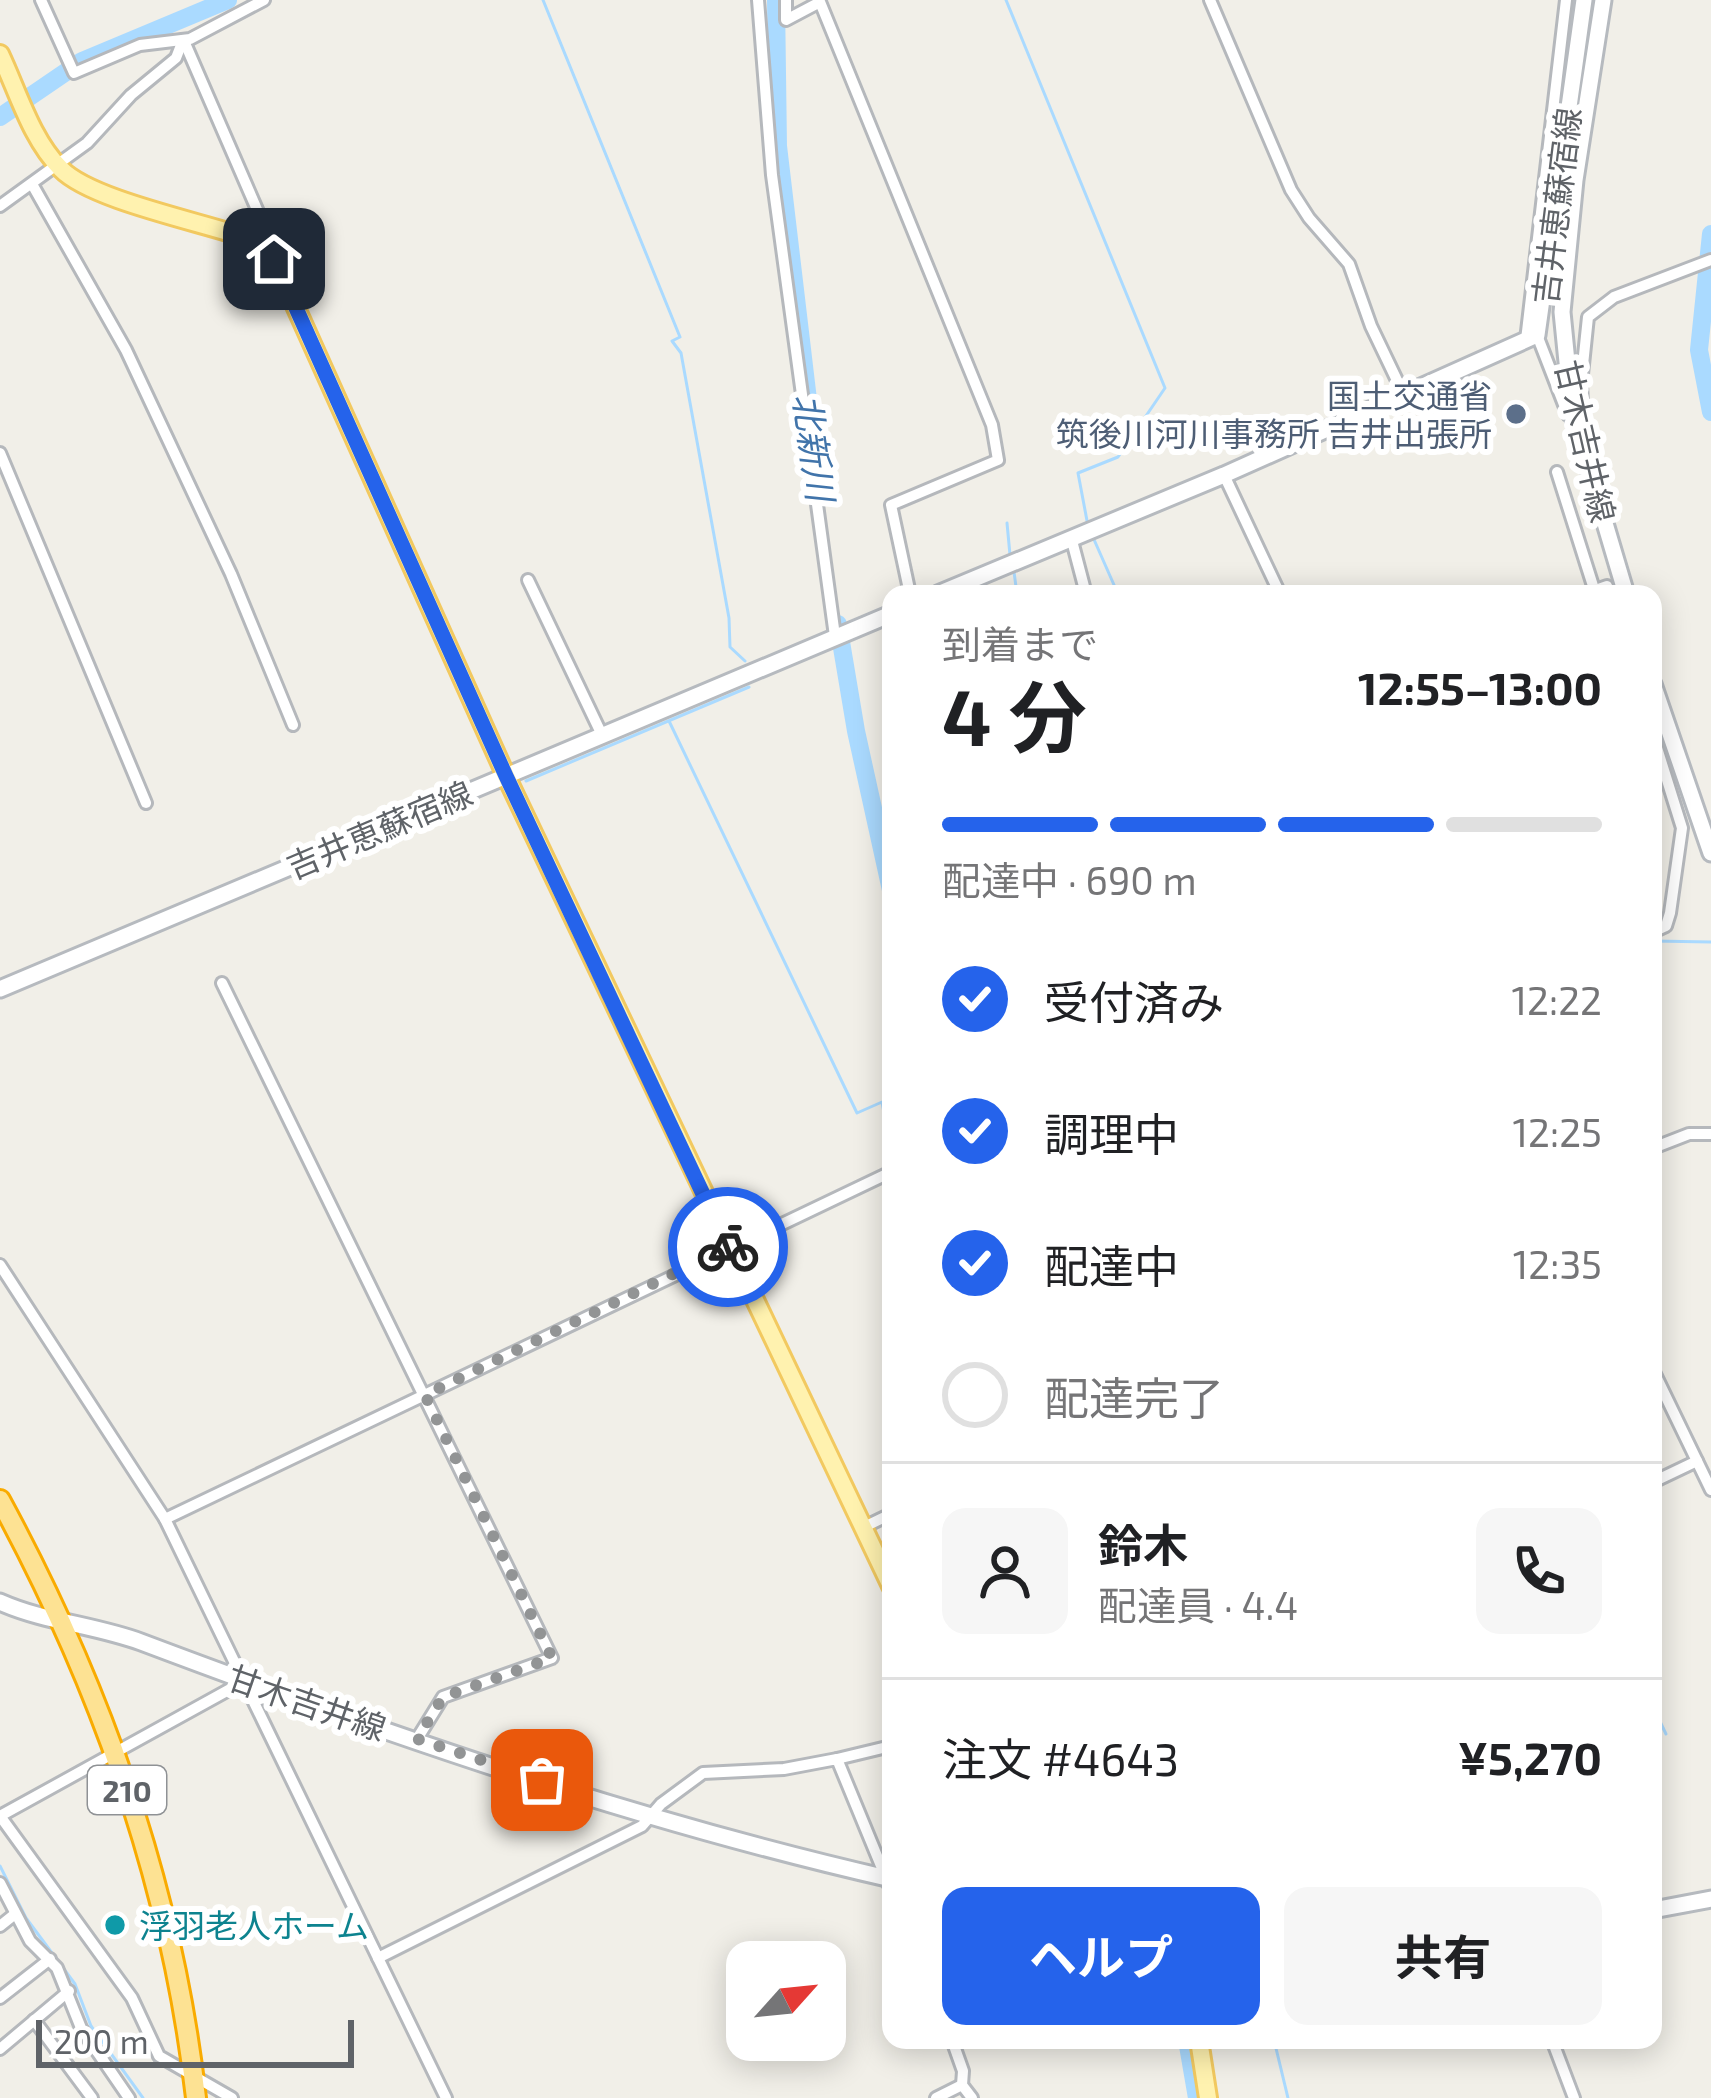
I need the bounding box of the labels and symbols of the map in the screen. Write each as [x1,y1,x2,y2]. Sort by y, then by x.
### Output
street label: 吉井恵蘇宿線 [1524,105,1588,307]
pin [223,208,325,310]
street label: 甘木吉井線 [1548,356,1624,526]
place label: 国土交通省 筑後川河川事務所 吉井出張所 [1056,375,1492,453]
water label: 北新川 [786,391,844,507]
marker: 国土交通省 筑後川河川事務所 吉井出張所 [1503,401,1529,427]
street label: 吉井恵蘇宿線 [280,772,478,886]
courier [668,1187,788,1307]
street label: 甘木吉井線 [222,1656,392,1748]
pin [491,1729,593,1831]
road number: 210 [88,1766,166,1814]
place label: 浮羽老人ホーム [139,1905,369,1945]
marker: 浮羽老人ホーム [102,1912,128,1938]
north arrow [726,1941,846,2061]
scale bar [36,2014,354,2067]

